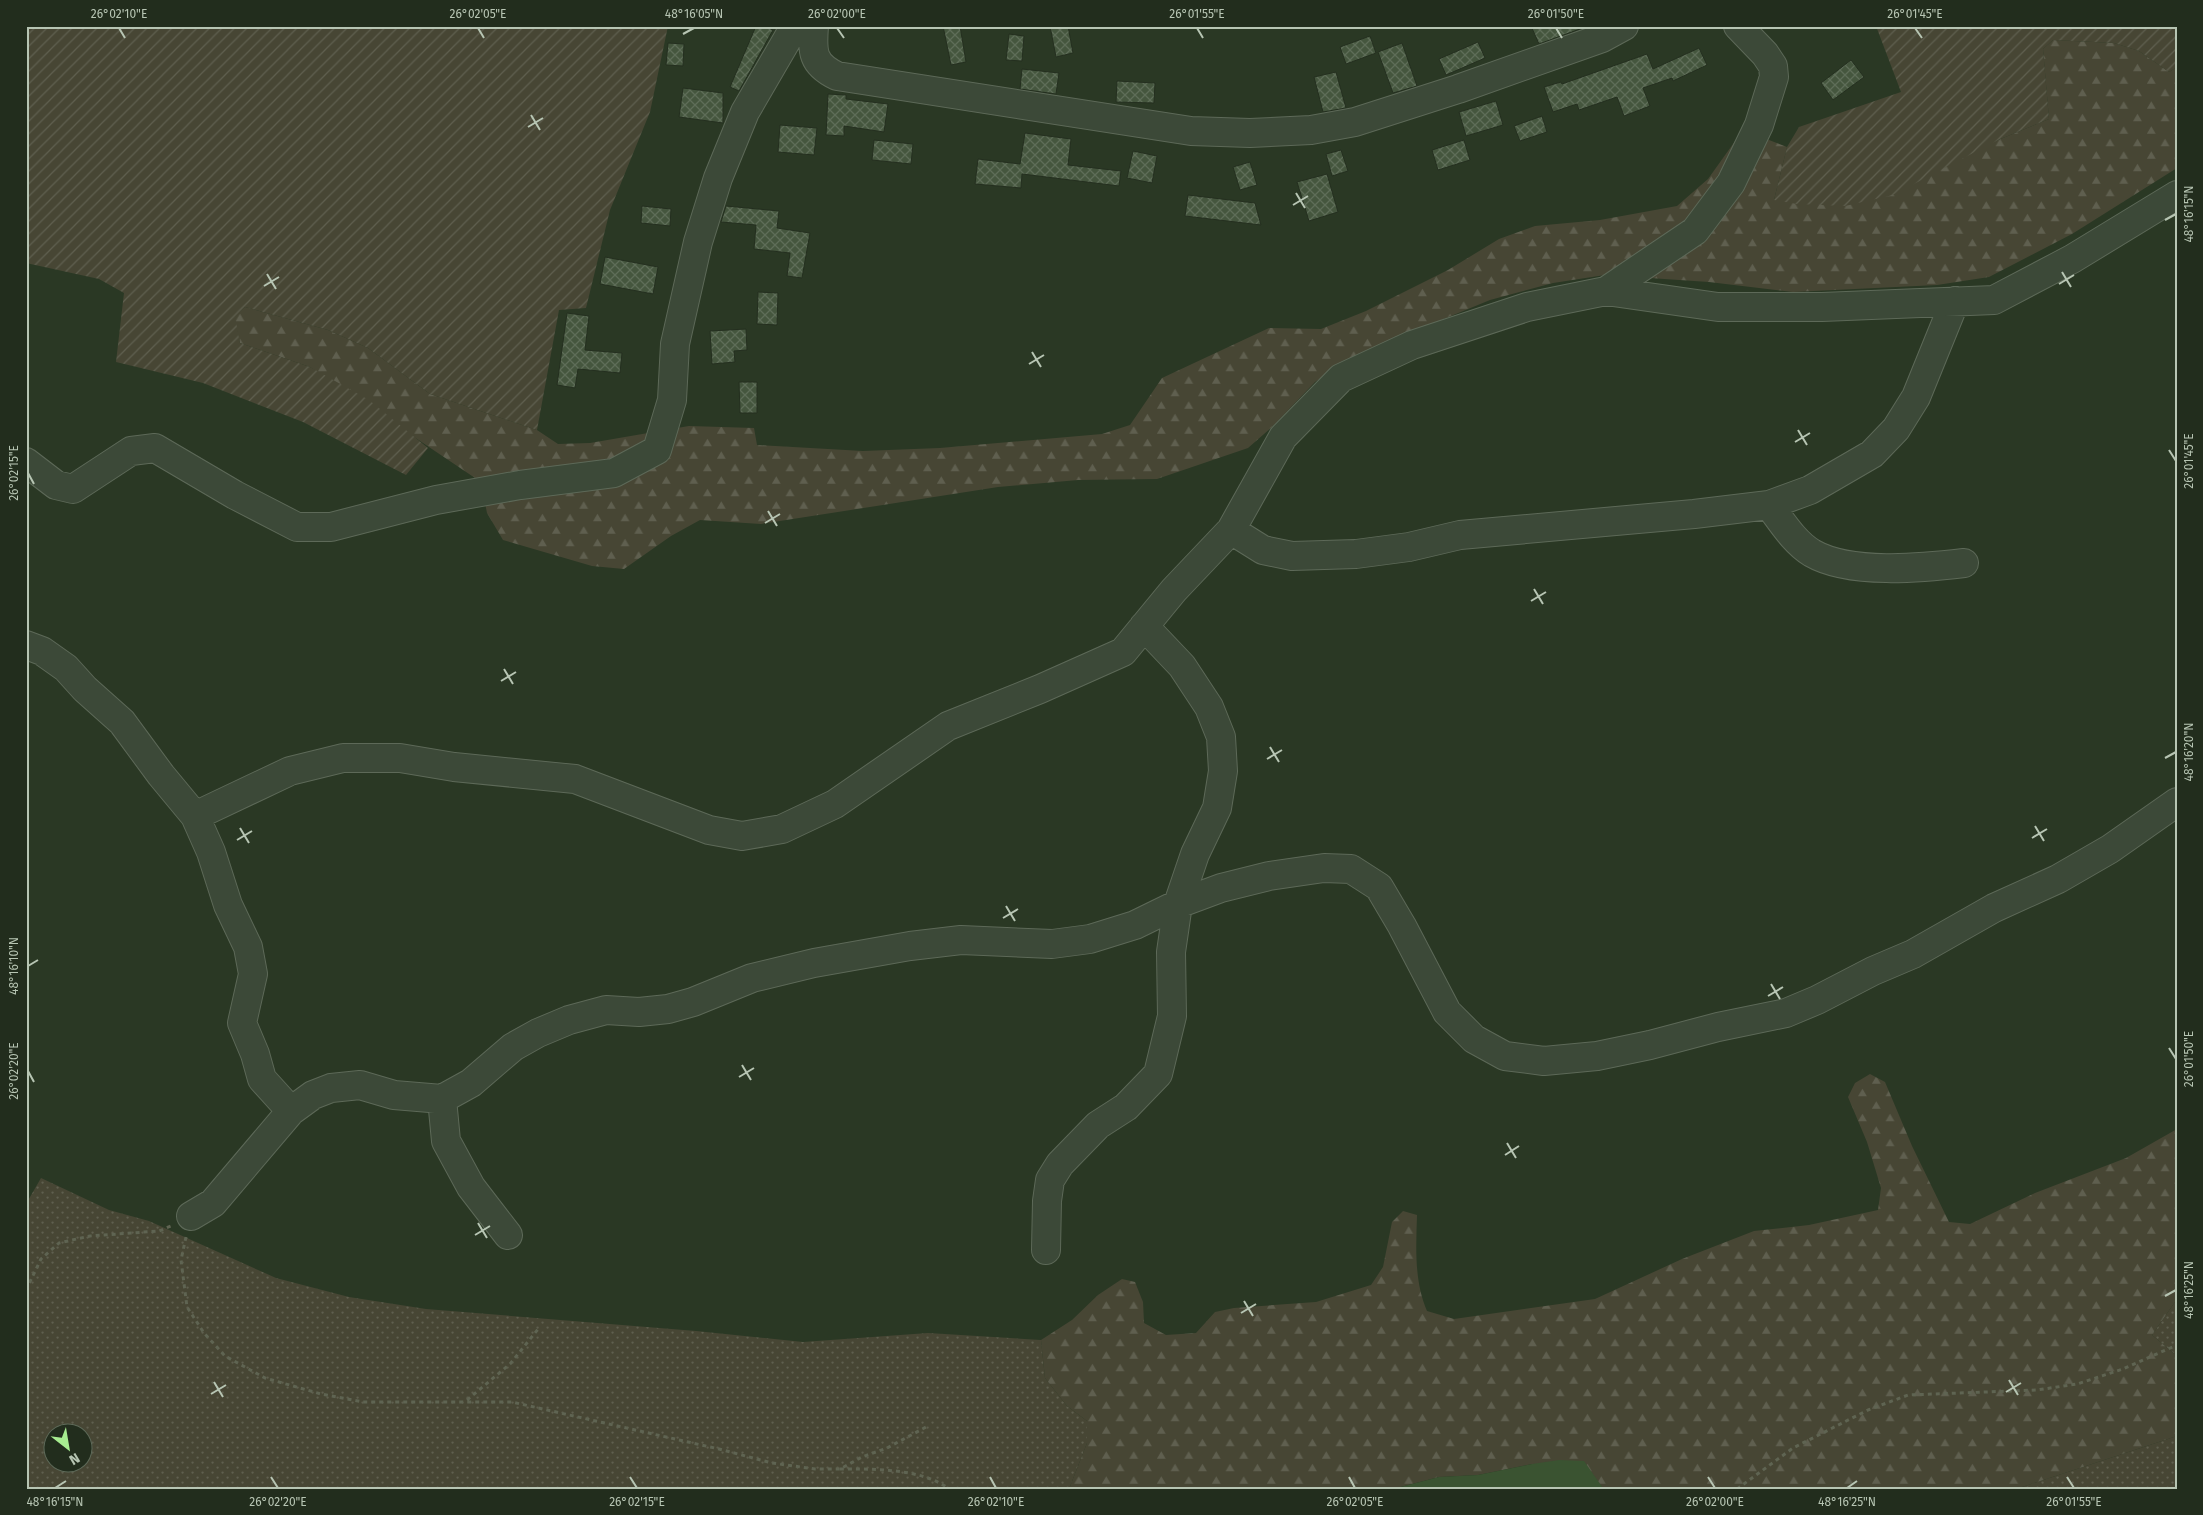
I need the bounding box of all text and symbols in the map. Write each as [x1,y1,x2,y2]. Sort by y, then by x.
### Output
text: 26°02'10"E [91,7,147,21]
text: 26°02'05"E [449,7,507,21]
text: 48°16'05"N [665,7,723,21]
text: 26°02'00"E [808,7,866,21]
text: 26°01'55"E [1169,7,1225,21]
text: 26°01'50"E [1528,7,1584,21]
text: 26°01'45"E [1887,7,1943,21]
text: 48°16'15"N [2182,185,2196,243]
text: 26°01'45"E [2182,433,2196,489]
text: 26°02'15"E [7,445,21,501]
text: 48°16'20"N [2182,723,2196,781]
text: 48°16'10"N [7,937,21,995]
text: 26°01'50"E [2182,1031,2196,1087]
text: 26°02'20"E [7,1042,21,1100]
text: 48°16'25"N [2182,1261,2196,1319]
north arrow [42,1422,92,1472]
text: N [66,1449,83,1468]
text: 48°16'15"N [26,1495,84,1509]
text: 26°02'20"E [249,1495,307,1509]
text: 26°02'15"E [609,1495,665,1509]
text: 26°02'10"E [968,1495,1024,1509]
text: 26°02'05"E [1326,1495,1384,1509]
text: 26°02'00"E [1686,1495,1744,1509]
text: 48°16'25"N [1818,1495,1876,1509]
text: 26°01'55"E [2046,1495,2102,1509]

